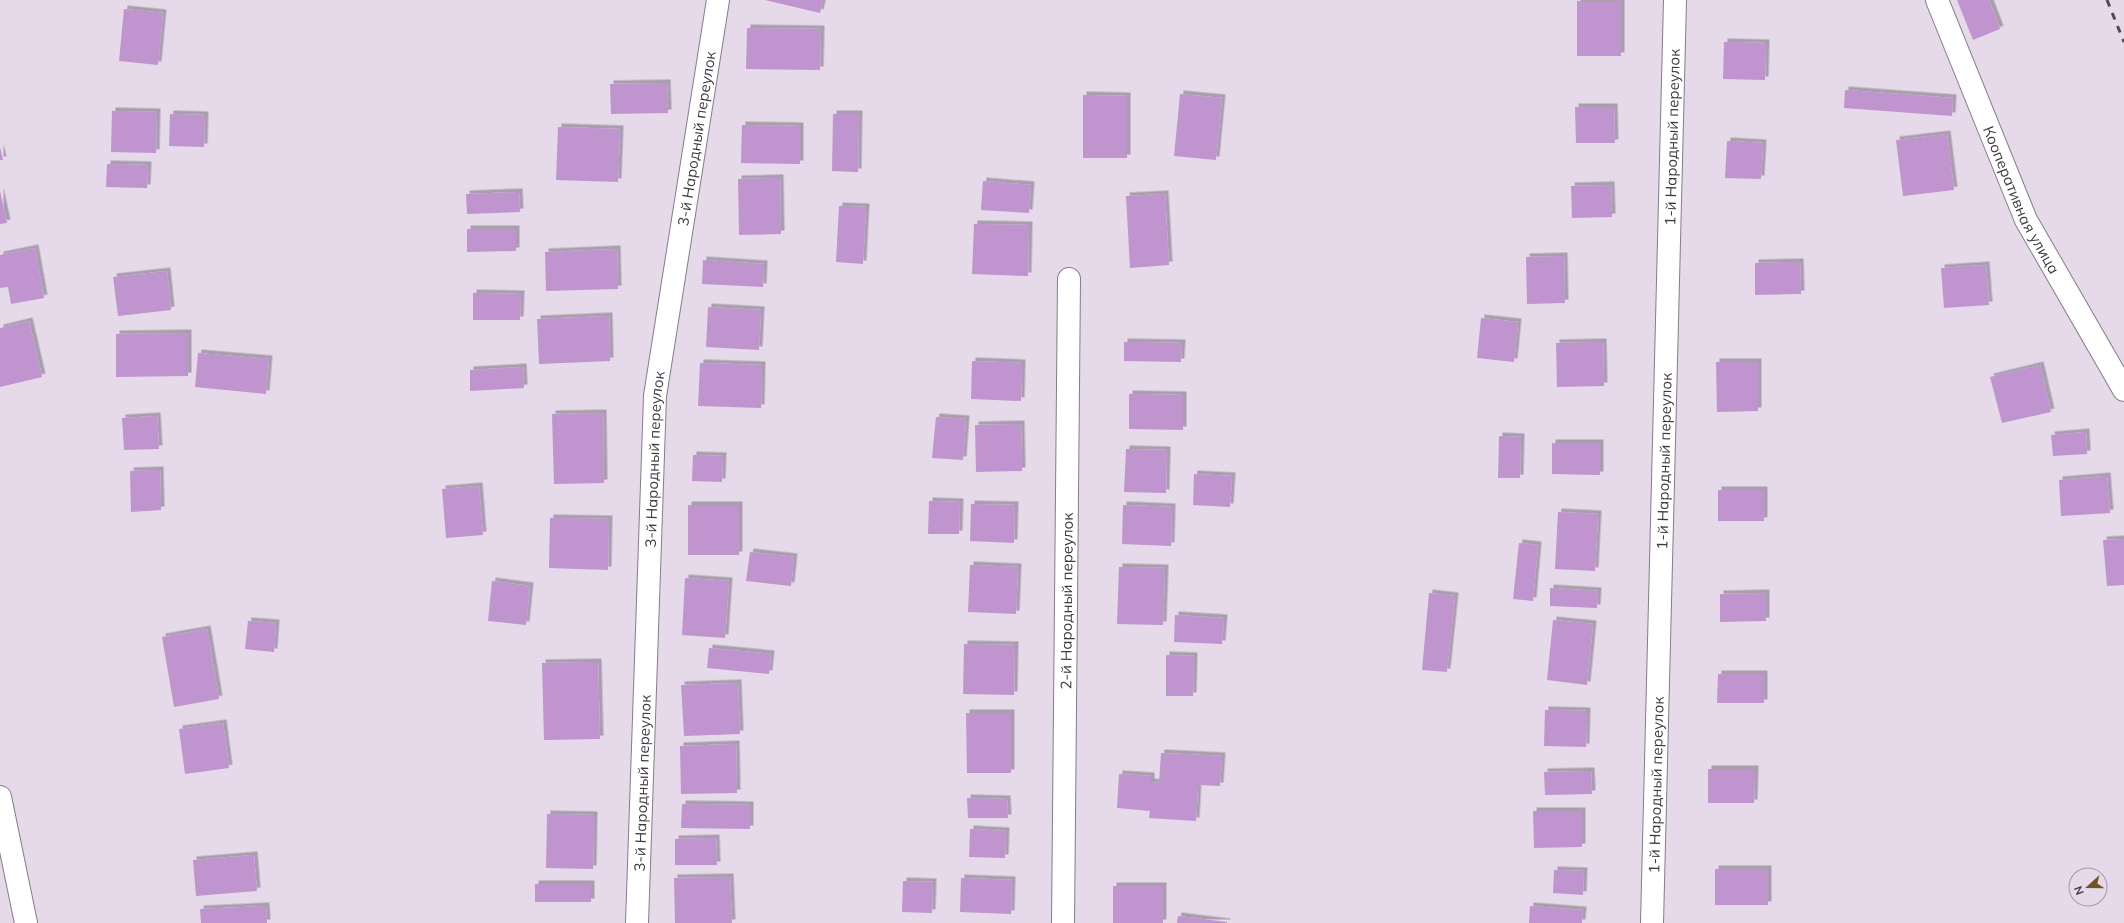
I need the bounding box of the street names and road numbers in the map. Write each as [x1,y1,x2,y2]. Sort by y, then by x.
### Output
street label: 1-й Народный переулок [1660,48,1683,226]
street label: 3-й Народный переулок [673,49,719,227]
street label: Кооперативная улица [1979,123,2064,277]
street label: 3-й Народный переулок [640,369,668,548]
street label: 1-й Народный переулок [1652,372,1675,550]
street label: 2-й Народный переулок [1056,512,1076,690]
street label: 3-й Народный переулок [629,693,654,872]
street label: 1-й Народный переулок [1644,695,1667,874]

